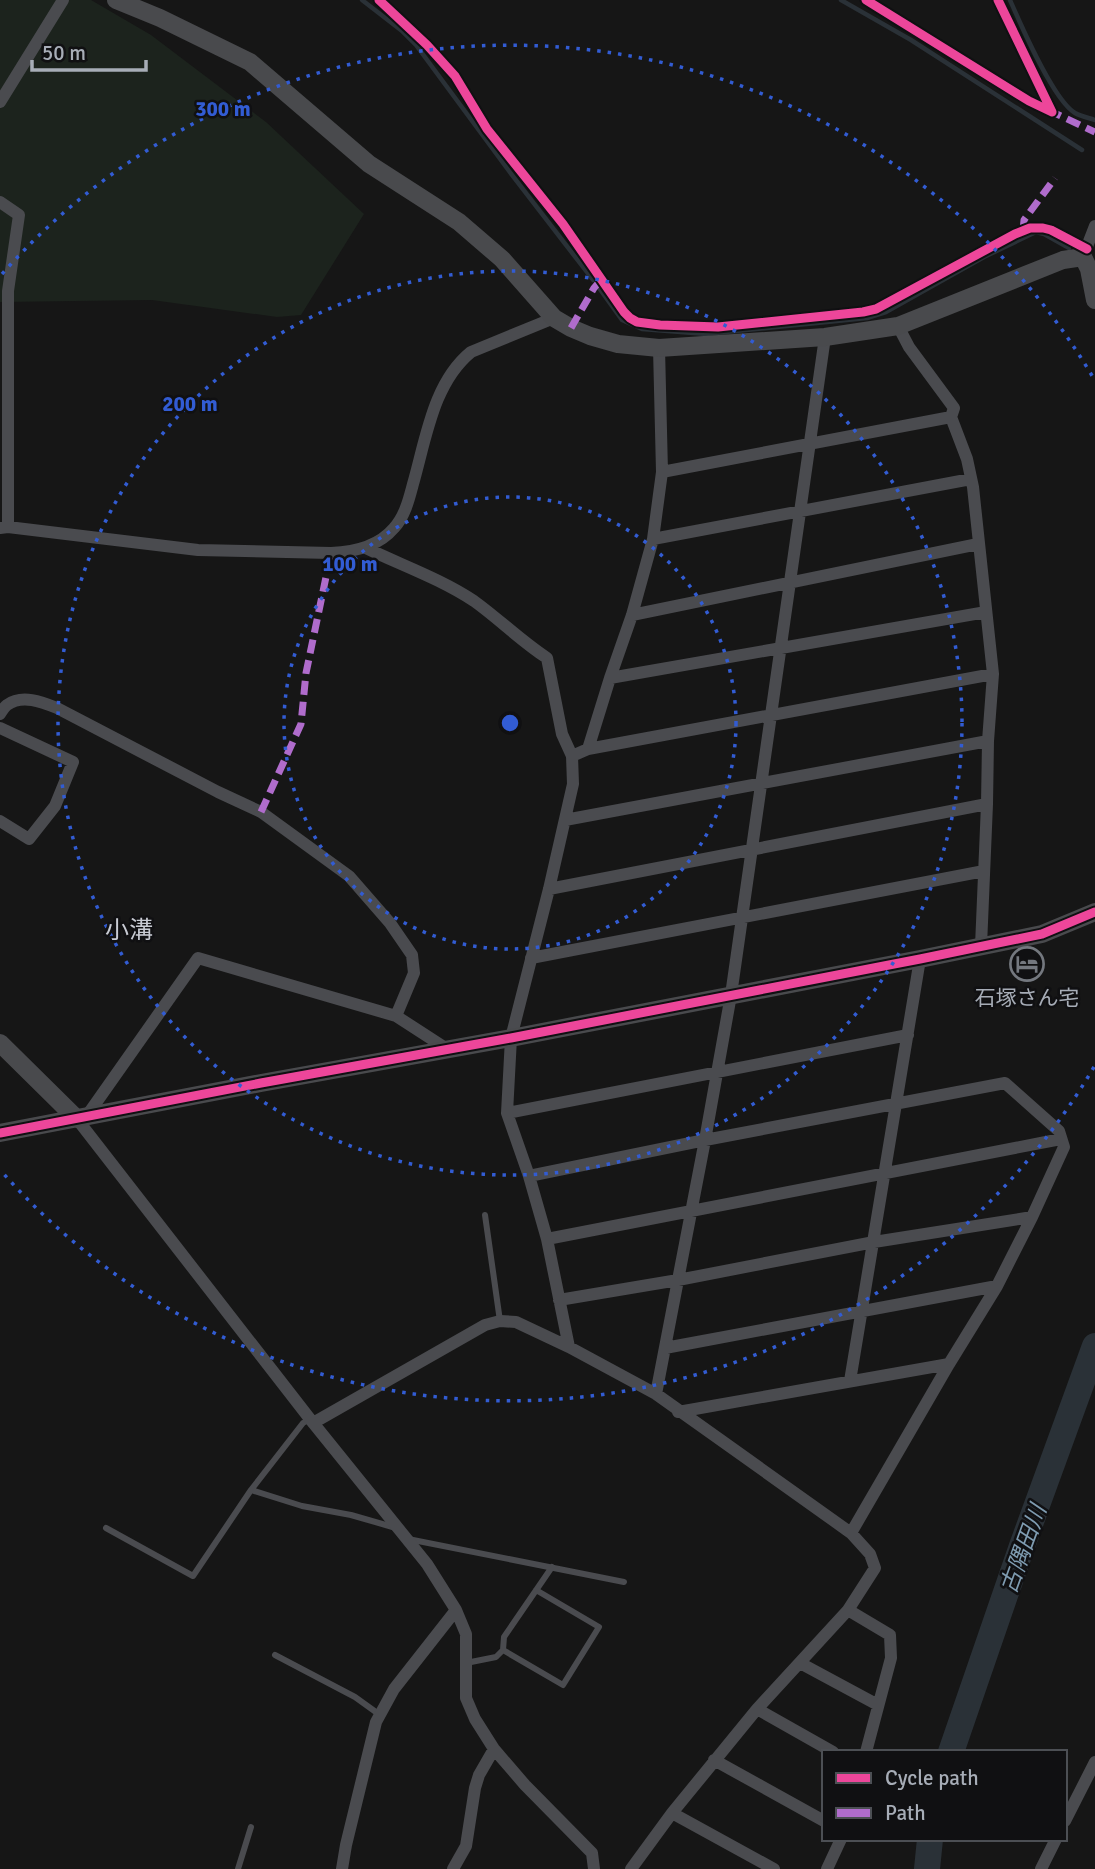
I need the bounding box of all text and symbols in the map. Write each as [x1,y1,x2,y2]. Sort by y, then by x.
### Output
scale bar [32,28,145,72]
text: 50 m [42,40,86,66]
text: 300 m [195,96,251,122]
text: 200 m [162,391,218,417]
text: 100 m [322,551,378,577]
centre of rings [498,711,522,735]
district label: 小溝 [105,915,153,945]
hotel icon: 石塚さん宅 [1008,945,1046,983]
place label: 石塚さん宅 [975,985,1080,1011]
water label: 古隅田川 [994,1498,1054,1597]
legend [822,1750,1067,1841]
text: Cycle path [885,1765,979,1791]
text: Path [885,1800,926,1826]

